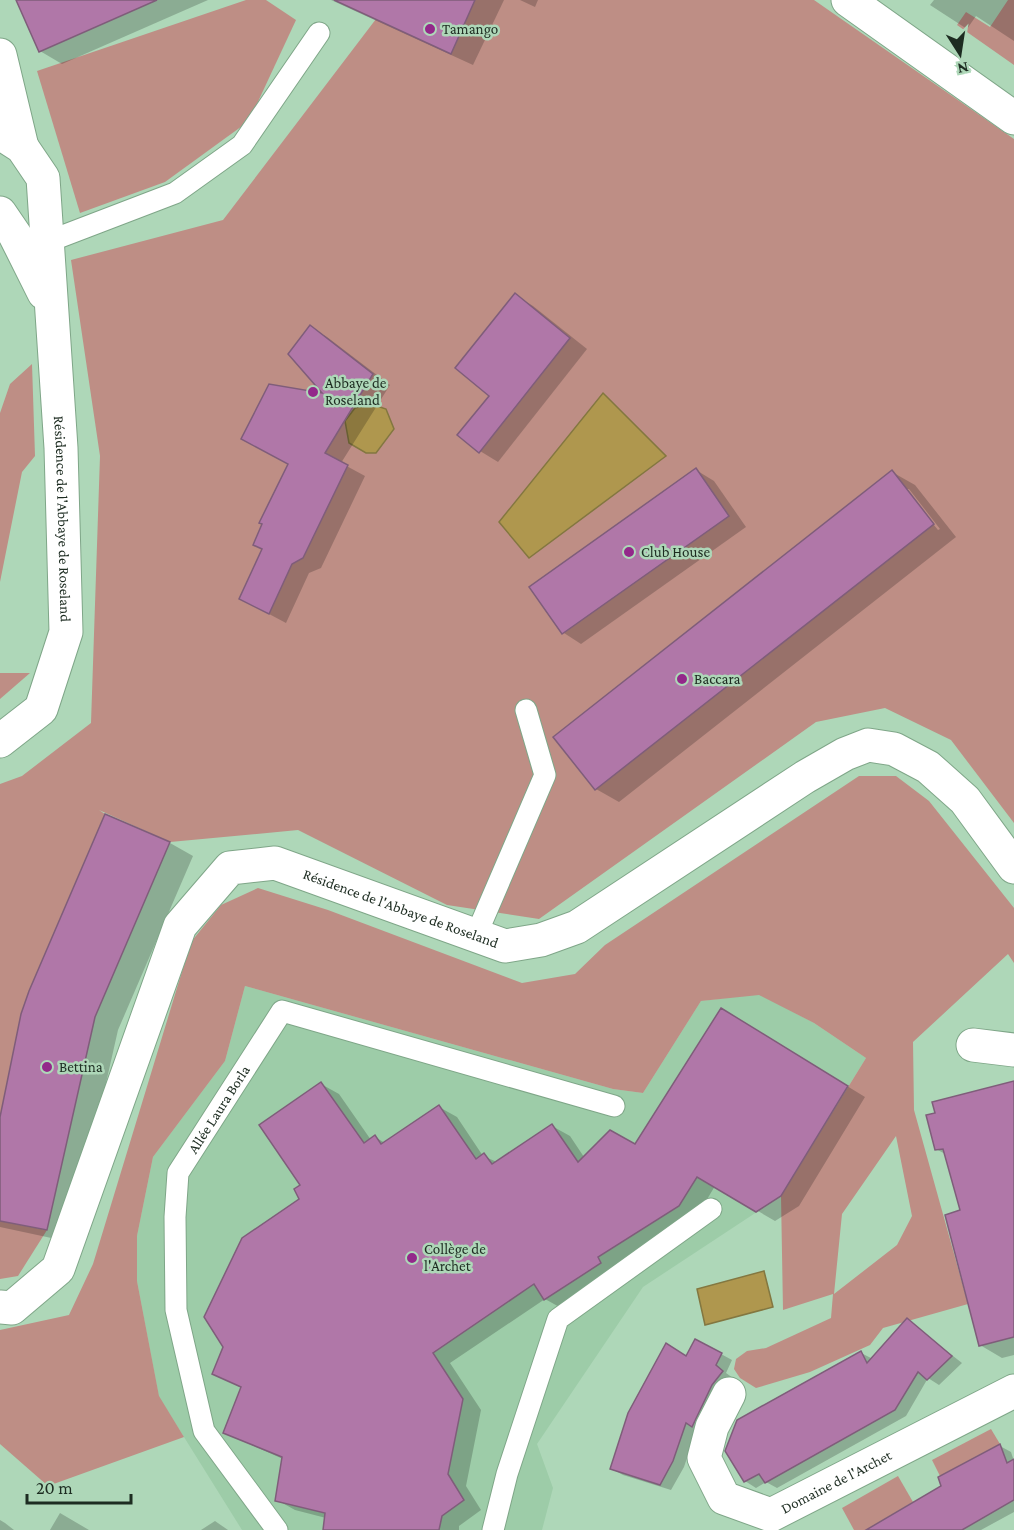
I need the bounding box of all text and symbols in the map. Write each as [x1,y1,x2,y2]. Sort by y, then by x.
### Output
place label: Tamango [442,21,498,38]
marker: Tamango [423,22,437,36]
north arrow [930,24,990,84]
text: N [956,59,970,78]
place label: Abbaye de Roseland [325,375,387,408]
marker: Abbaye de Roseland [306,385,320,399]
street label: Résidence de l'Abbaye de Roseland [51,415,74,622]
place label: Club House [641,544,710,560]
marker: Club House [622,545,636,559]
place label: Baccara [694,671,741,687]
marker: Baccara [675,672,689,686]
street label: Résidence de l'Abbaye de Roseland [301,866,501,951]
place label: Bettina [59,1059,103,1075]
marker: Bettina [40,1060,54,1074]
street label: Allée Laura Borla [185,1062,253,1156]
place label: Collège de l'Archet [424,1241,486,1274]
marker: Collège de l'Archet [405,1251,419,1265]
street label: Domaine de l'Archet [778,1446,895,1517]
scale bar [27,1467,130,1505]
text: 20 m [36,1478,73,1498]

